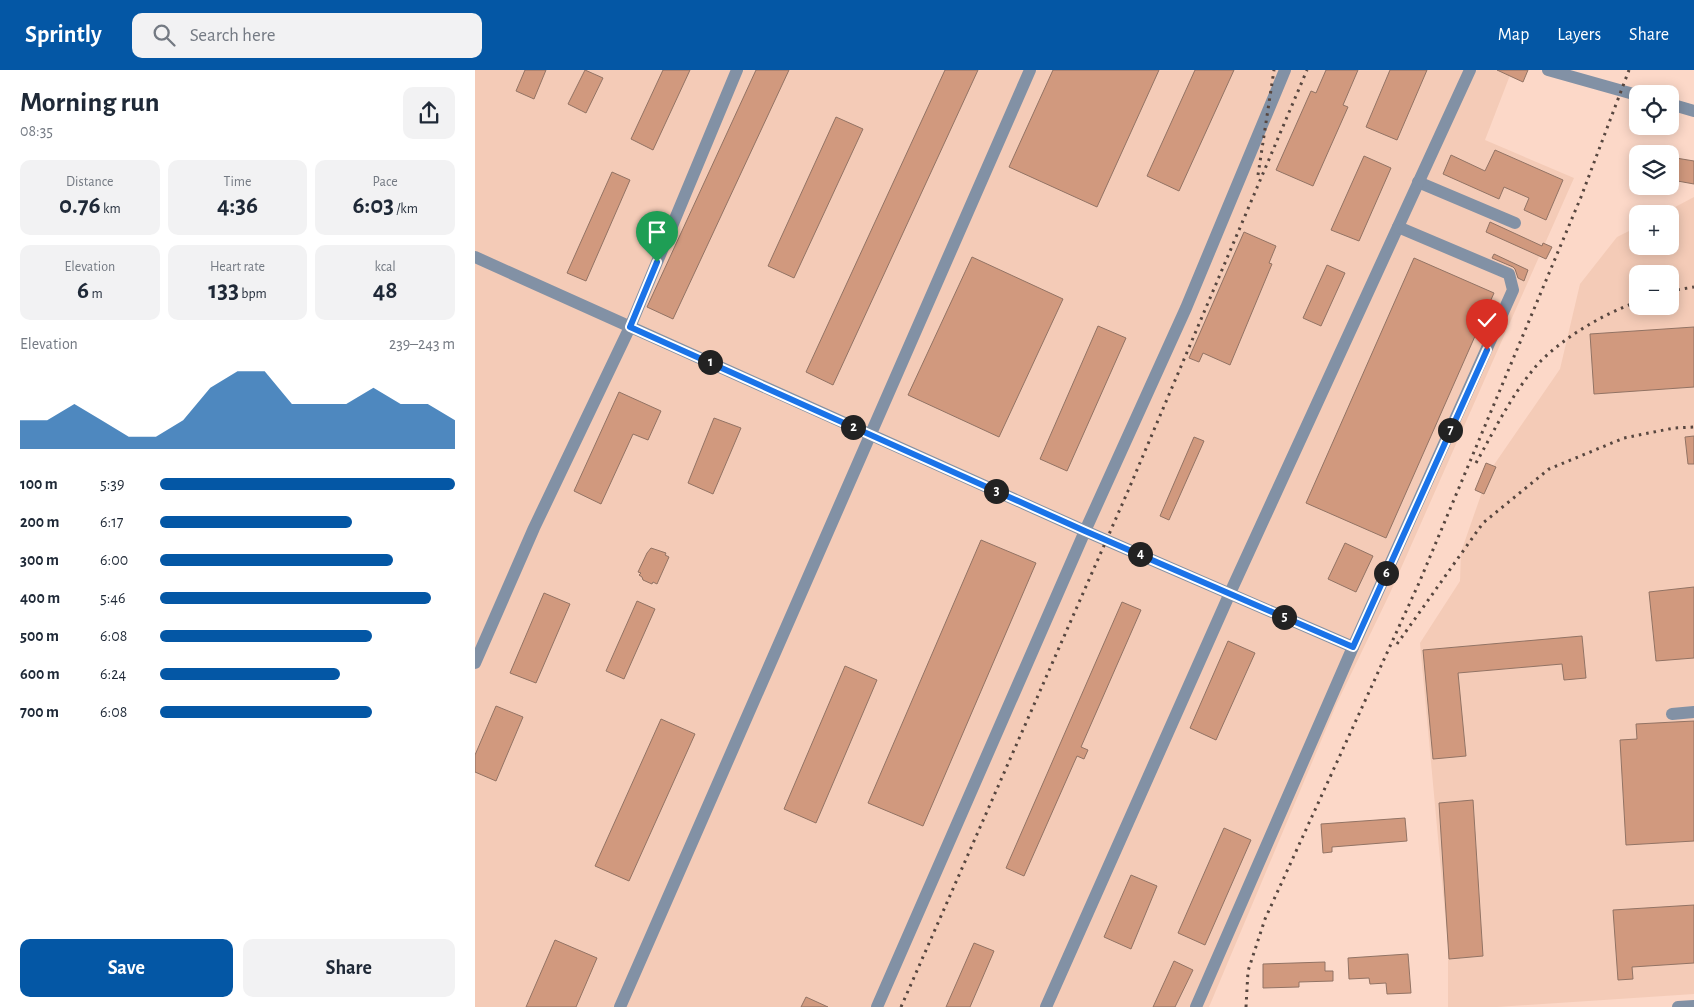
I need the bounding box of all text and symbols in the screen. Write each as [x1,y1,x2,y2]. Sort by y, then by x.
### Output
search box [132,13,482,58]
icon: search [150,21,178,49]
text: Sprintly [25,23,102,47]
text: Search here [190,26,276,45]
text: Map [1498,26,1529,44]
text: Layers [1557,26,1601,44]
text: Share [1629,26,1669,44]
map controls [1629,85,1679,315]
button: locate [1629,85,1679,135]
button: share [403,87,455,139]
text: Morning run [20,89,160,117]
text: 08:35 [20,123,53,139]
button: layers [1629,145,1679,195]
text: Distance [66,175,114,189]
text: Time [224,175,251,189]
text: Pace [373,175,398,189]
text: 0.76 [59,193,101,218]
text: 4:36 [217,193,258,218]
text: 6:03 [352,193,394,218]
text: km [101,202,121,216]
text: /km [394,202,418,216]
button: + [1629,205,1679,255]
pin [636,211,678,262]
icon: arrive [643,218,671,246]
text: Elevation [65,260,115,274]
text: Heart rate [210,260,265,274]
text: kcal [374,260,396,274]
button: − [1629,265,1679,315]
text: 6 [77,278,89,303]
text: 133 [208,278,239,303]
text: 48 [373,278,398,303]
text: m [89,287,103,301]
text: bpm [239,287,267,301]
pin [1466,299,1508,350]
icon: check [1473,306,1501,334]
text: Elevation [20,336,78,352]
text: 239–243 m [389,336,455,352]
pin: 1 [697,350,723,374]
text: 1 [708,355,713,369]
pin: 2 [841,414,865,440]
pin: 7 [1437,418,1463,442]
text: 2 [850,420,857,434]
text: 7 [1447,423,1454,437]
text: 100 m [20,476,58,492]
text: 5:39 [100,476,124,492]
pin: 3 [983,478,1009,504]
text: 3 [993,484,1000,498]
text: 200 m [20,514,60,530]
text: 6:17 [100,514,123,530]
pin: 4 [1127,542,1153,566]
text: 4 [1137,547,1144,561]
text: 300 m [20,552,59,568]
text: 6:00 [100,552,128,568]
pin: 6 [1373,560,1399,586]
text: 6 [1383,566,1390,580]
text: 400 m [20,590,60,606]
text: 5:46 [100,590,126,606]
pin: 5 [1271,604,1297,630]
text: 5 [1281,610,1288,624]
text: 500 m [20,628,59,644]
text: 6:08 [100,628,127,644]
text: 600 m [20,666,60,682]
text: 6:24 [100,666,126,682]
text: 700 m [20,704,59,720]
text: 6:08 [100,704,127,720]
button: Save [20,939,233,997]
button: Share [243,939,455,997]

